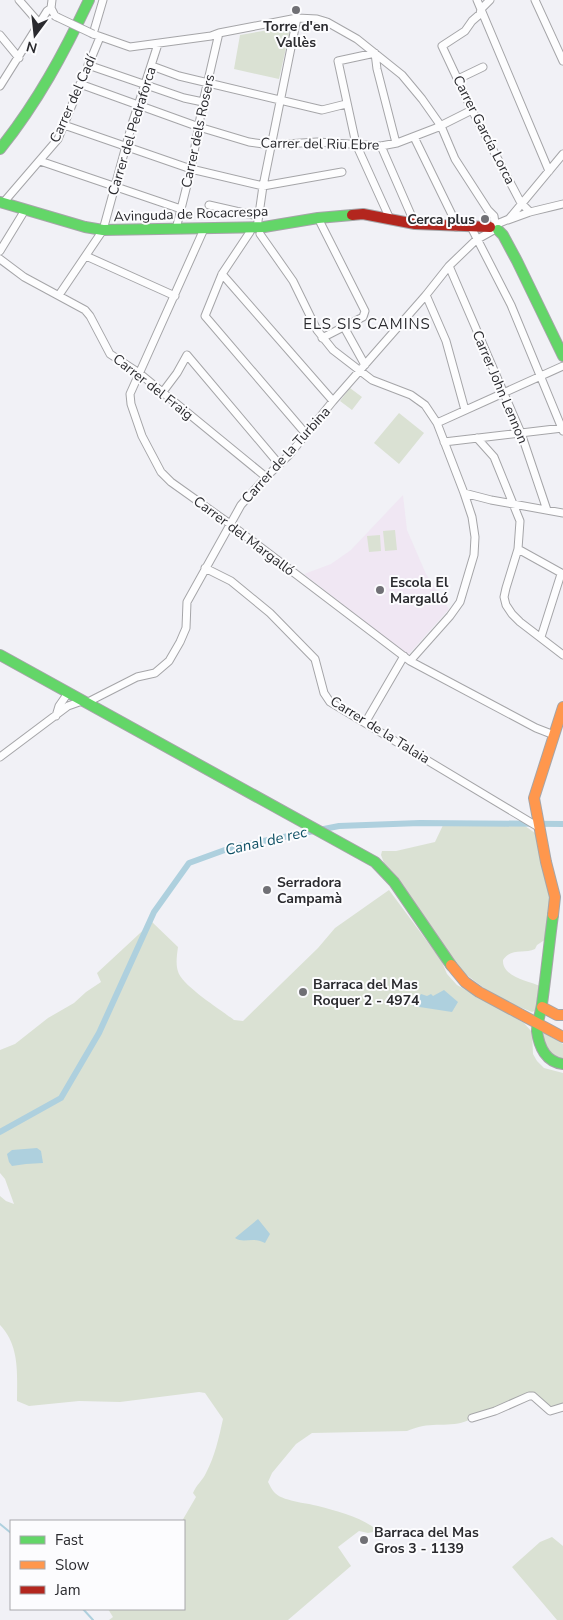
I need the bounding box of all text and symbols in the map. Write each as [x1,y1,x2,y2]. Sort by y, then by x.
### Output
marker: Torre d'en Vallès [290,4,302,16]
north arrow [10,10,60,60]
place label: Torre d'en Vallès [263,17,329,52]
text: N [24,37,39,58]
street label: Carrer del Cadí [45,52,101,146]
street label: Carrer del Pedraforca [103,64,161,198]
street label: Carrer dels Rosers [177,72,219,189]
street label: Carrer García Lorca [448,72,520,188]
street label: Carrer del Riu Ebre [260,133,380,155]
street label: Avinguda de Rocacrespa [113,202,269,226]
place label: Cerca plus [407,210,475,229]
marker: Cerca plus [479,213,491,225]
district label: ELS SIS CAMINS [303,314,431,334]
street label: Carrer John Lennon [468,328,532,446]
street label: Carrer del Fraig [109,350,197,424]
street label: Carrer de la Turbina [237,403,335,507]
street label: Carrer del Margalló [190,492,299,580]
place label: Escola El Margalló [390,573,449,608]
marker: Escola El Margalló [374,584,386,596]
street label: Carrer de la Talaia [327,692,433,768]
water label: Canal de rec [223,822,309,860]
place label: Serradora Campamà [277,873,342,908]
marker: Serradora Campamà [261,884,273,896]
place label: Barraca del Mas Roquer 2 - 4974 [313,975,420,1010]
marker: Barraca del Mas Roquer 2 - 4974 [297,986,309,998]
legend [10,1520,185,1610]
place label: Barraca del Mas Gros 3 - 1139 [374,1523,479,1558]
text: Fast [55,1530,84,1550]
marker: Barraca del Mas Gros 3 - 1139 [358,1534,370,1546]
text: Slow [55,1555,90,1575]
text: Jam [54,1580,81,1600]

